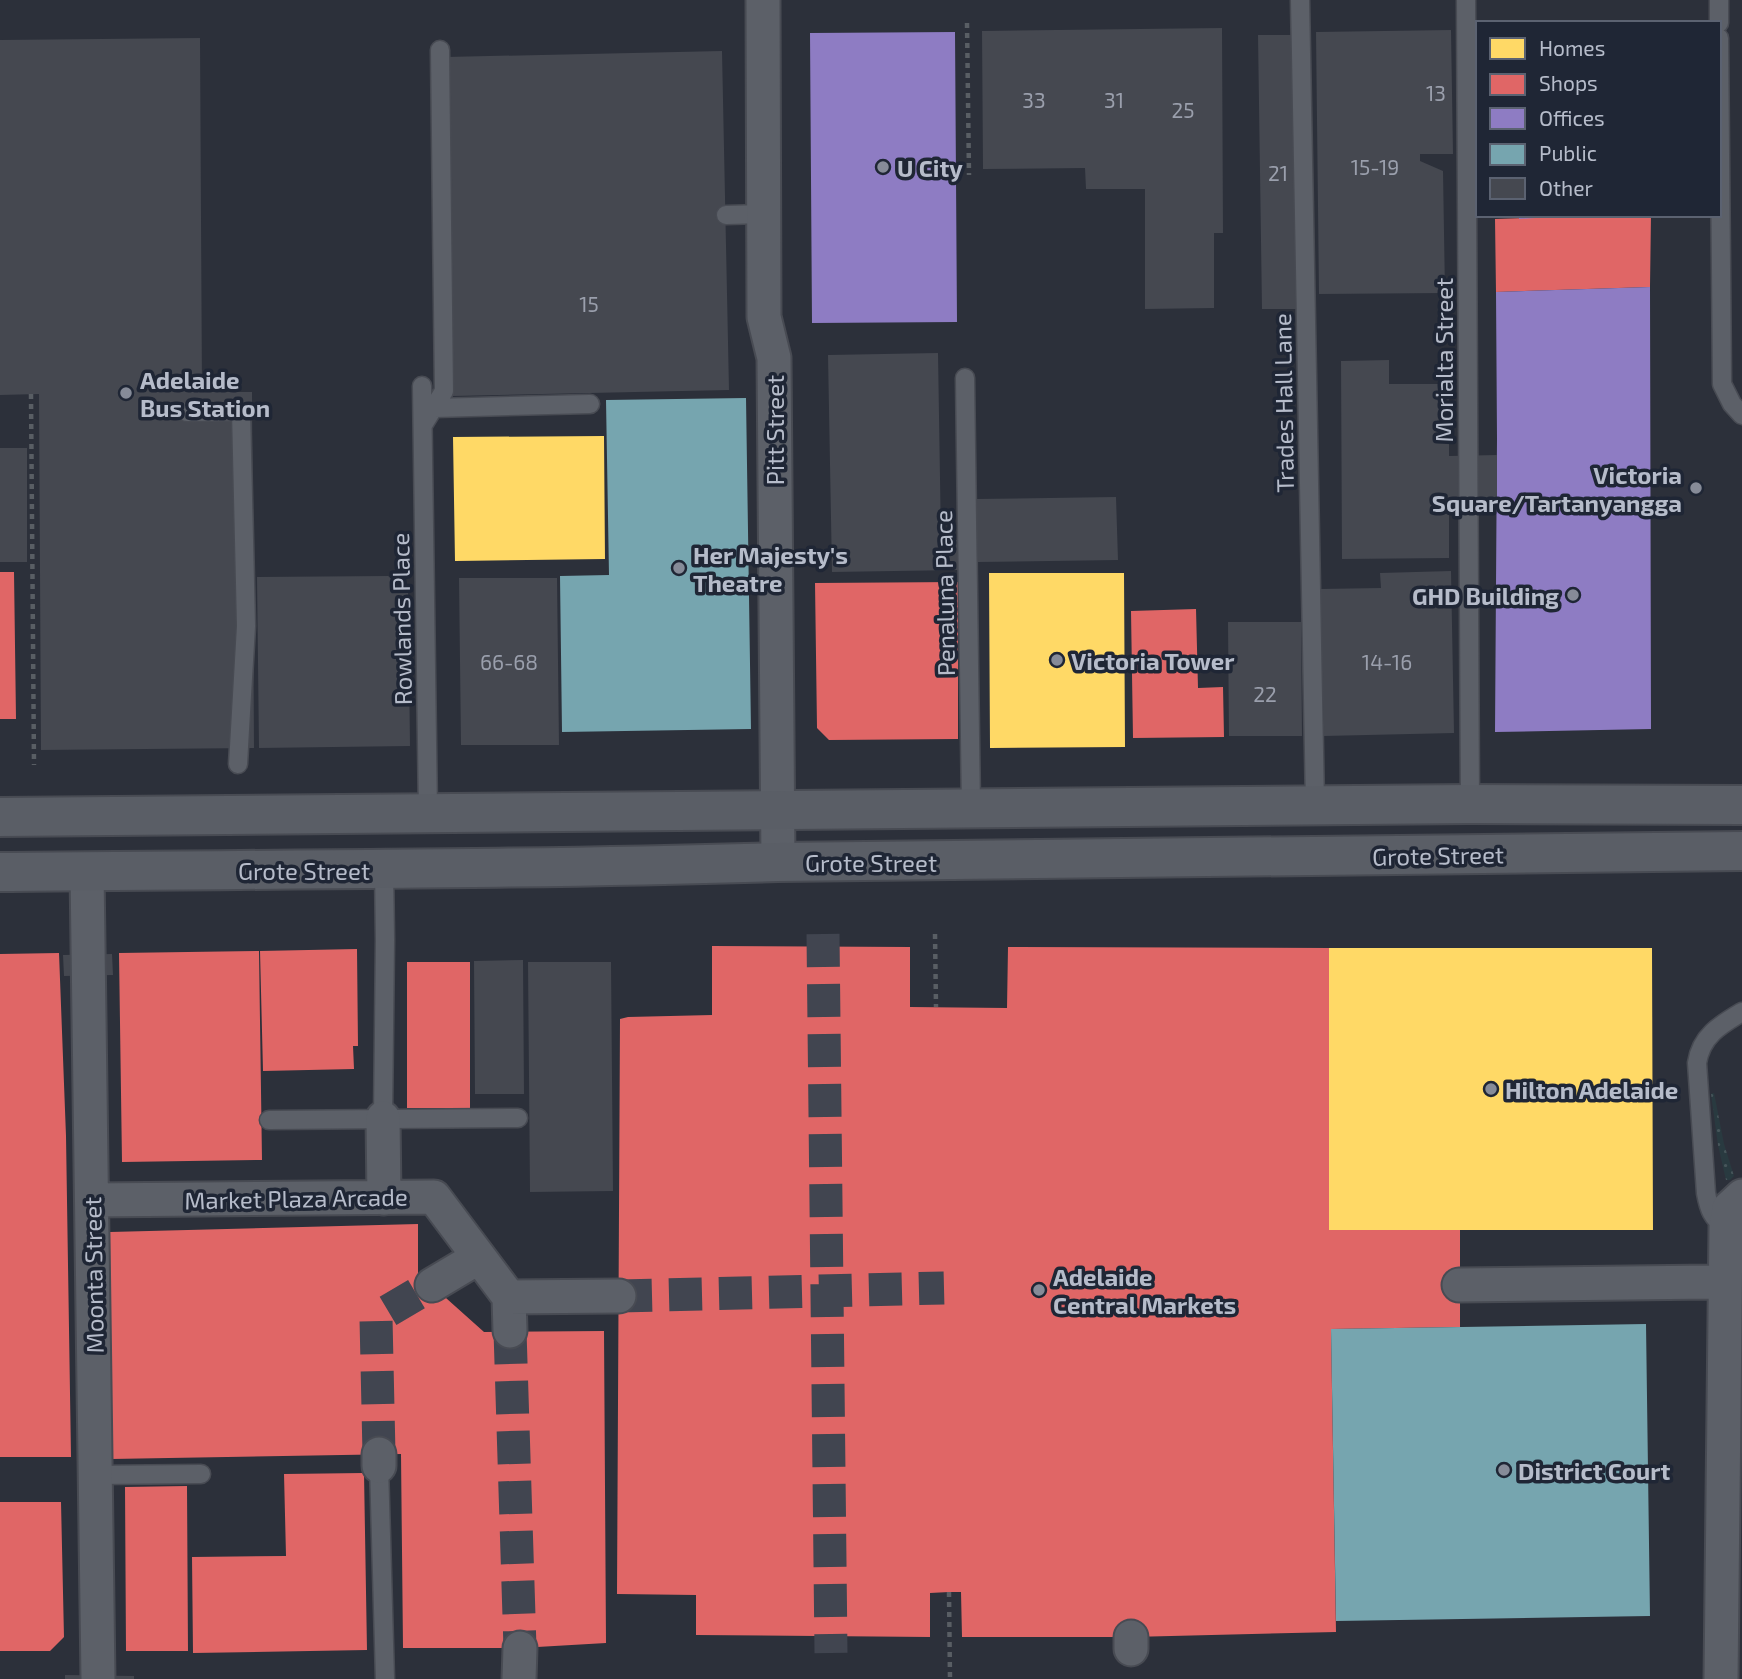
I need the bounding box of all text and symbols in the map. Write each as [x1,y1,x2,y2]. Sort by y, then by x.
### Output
legend [1476,21,1721,217]
text: Homes [1539,35,1605,60]
text: Shops [1539,70,1598,95]
house number: 13 [1426,80,1446,105]
house number: 33 [1022,87,1046,112]
house number: 31 [1104,87,1124,112]
house number: 25 [1171,97,1195,122]
text: Offices [1539,105,1605,130]
text: Public [1539,140,1597,165]
place label: U City [897,153,963,182]
house number: 15-19 [1351,154,1399,179]
marker: U City [875,159,891,175]
house number: 21 [1268,160,1288,185]
text: Other [1539,175,1594,200]
street label: Morialta Street [1429,278,1458,442]
house number: 15 [579,291,599,316]
street label: Trades Hall Lane [1267,313,1299,493]
place label: Adelaide Bus Station [140,365,270,422]
street label: Pitt Street [760,375,789,485]
marker: Adelaide Bus Station [118,385,134,401]
place label: Victoria Square/Tartanyangga [1432,460,1682,517]
marker: Victoria Square/Tartanyangga [1688,480,1704,496]
street label: Penaluna Place [928,510,960,676]
street label: Rowlands Place [385,533,417,705]
place label: Her Majesty's Theatre [693,540,848,597]
marker: Her Majesty's Theatre [671,560,687,576]
place label: GHD Building [1412,581,1559,610]
marker: GHD Building [1565,587,1581,603]
place label: Victoria Tower [1071,646,1235,675]
house number: 66-68 [480,649,538,674]
house number: 14-16 [1362,649,1412,674]
marker: Victoria Tower [1049,652,1065,668]
house number: 22 [1253,681,1277,706]
street label: Grote Street [1372,839,1504,871]
street label: Grote Street [805,848,937,877]
street label: Grote Street [238,856,370,885]
place label: Hilton Adelaide [1505,1075,1678,1104]
marker: Hilton Adelaide [1483,1081,1499,1097]
street label: Market Plaza Arcade [184,1182,408,1214]
street label: Moonta Street [77,1196,109,1354]
place label: Adelaide Central Markets [1053,1262,1236,1319]
marker: Adelaide Central Markets [1031,1282,1047,1298]
place label: District Court [1518,1456,1670,1485]
marker: District Court [1496,1462,1512,1478]

